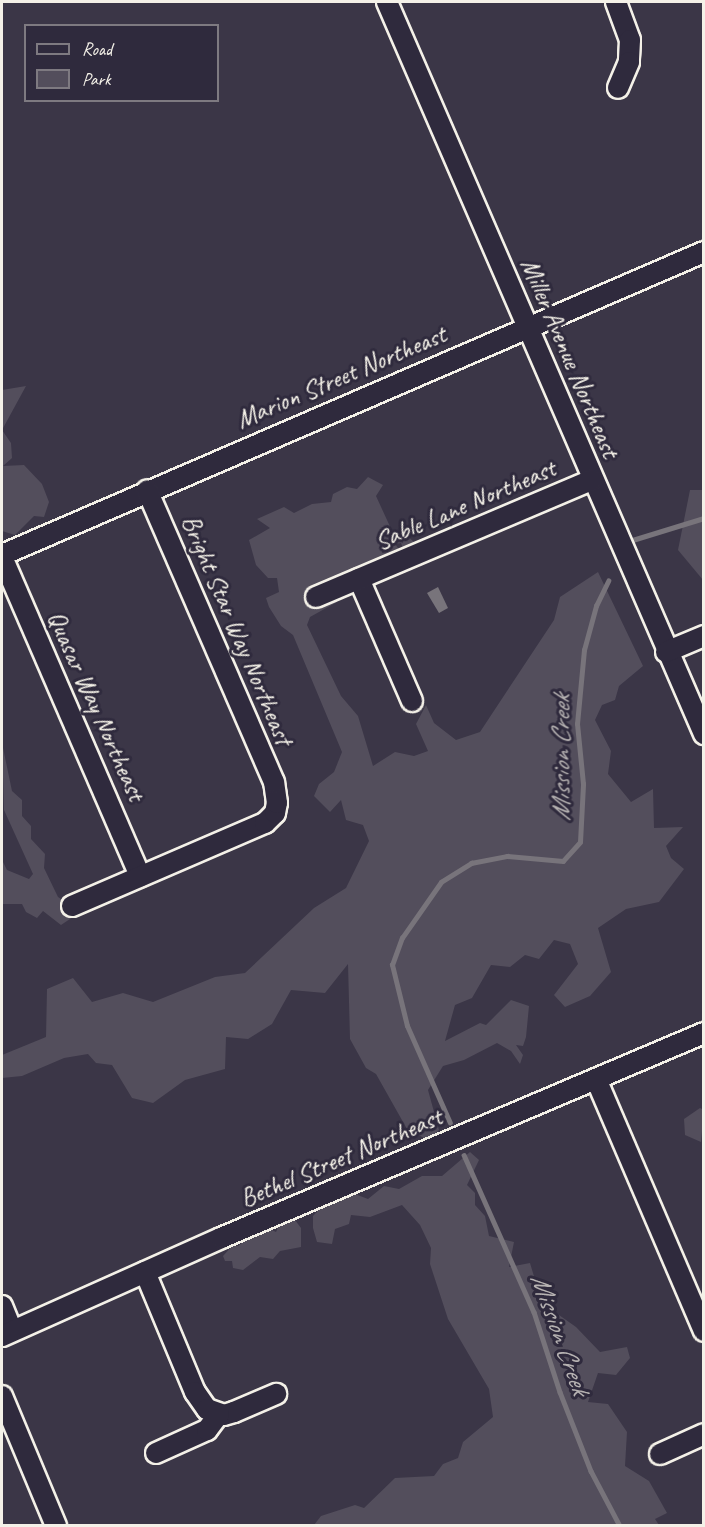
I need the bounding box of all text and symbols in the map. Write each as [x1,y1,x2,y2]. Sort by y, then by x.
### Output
legend [24,24,219,102]
text: Road [82,38,112,60]
text: Park [82,68,111,90]
street label: Miller Avenue Northeast [514,253,626,463]
street label: Marion Street Northeast [231,319,451,435]
street label: Sable Lane Northeast [370,453,560,557]
street label: Bright Star Way Northeast [174,510,300,750]
street label: Quasar Way Northeast [40,606,152,806]
water label: Mission Creek [545,695,577,821]
street label: Bethel Street Northeast [236,1102,446,1214]
water label: Mission Creek [523,1269,597,1399]

